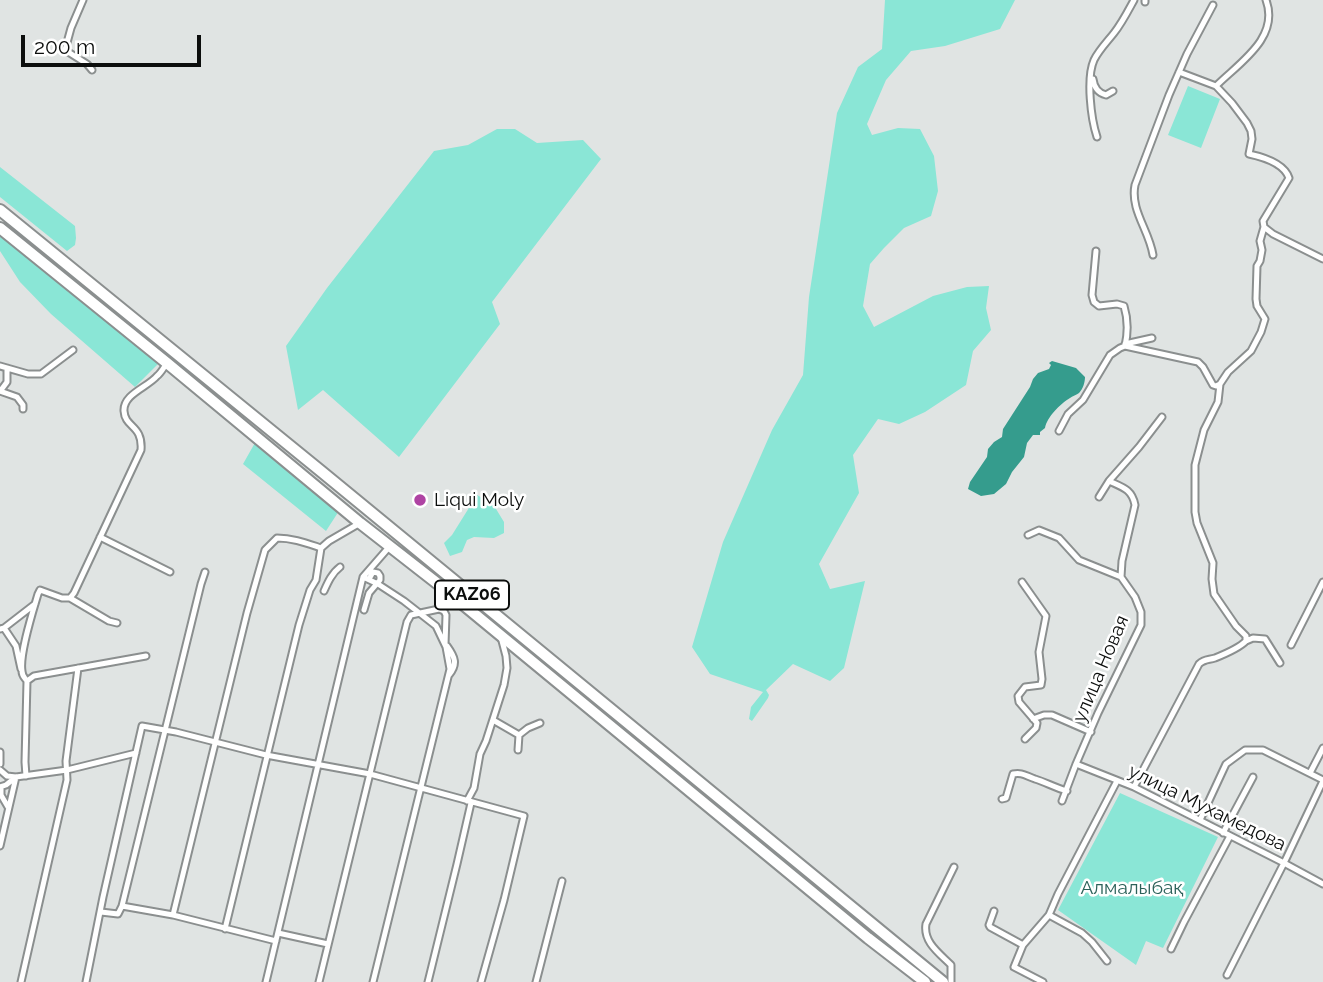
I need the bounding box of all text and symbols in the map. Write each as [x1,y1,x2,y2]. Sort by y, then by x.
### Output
scale bar [24,21,205,65]
text: 200 m [34,34,95,59]
place label: Liqui Moly [434,489,524,511]
marker: Liqui Moly [412,492,428,508]
road number: KАZ06 [435,580,509,610]
street label: улица Новая [1068,612,1134,726]
street label: улица Мухамедова [1124,760,1290,856]
park label: Алмалыбақ [1080,877,1184,899]

